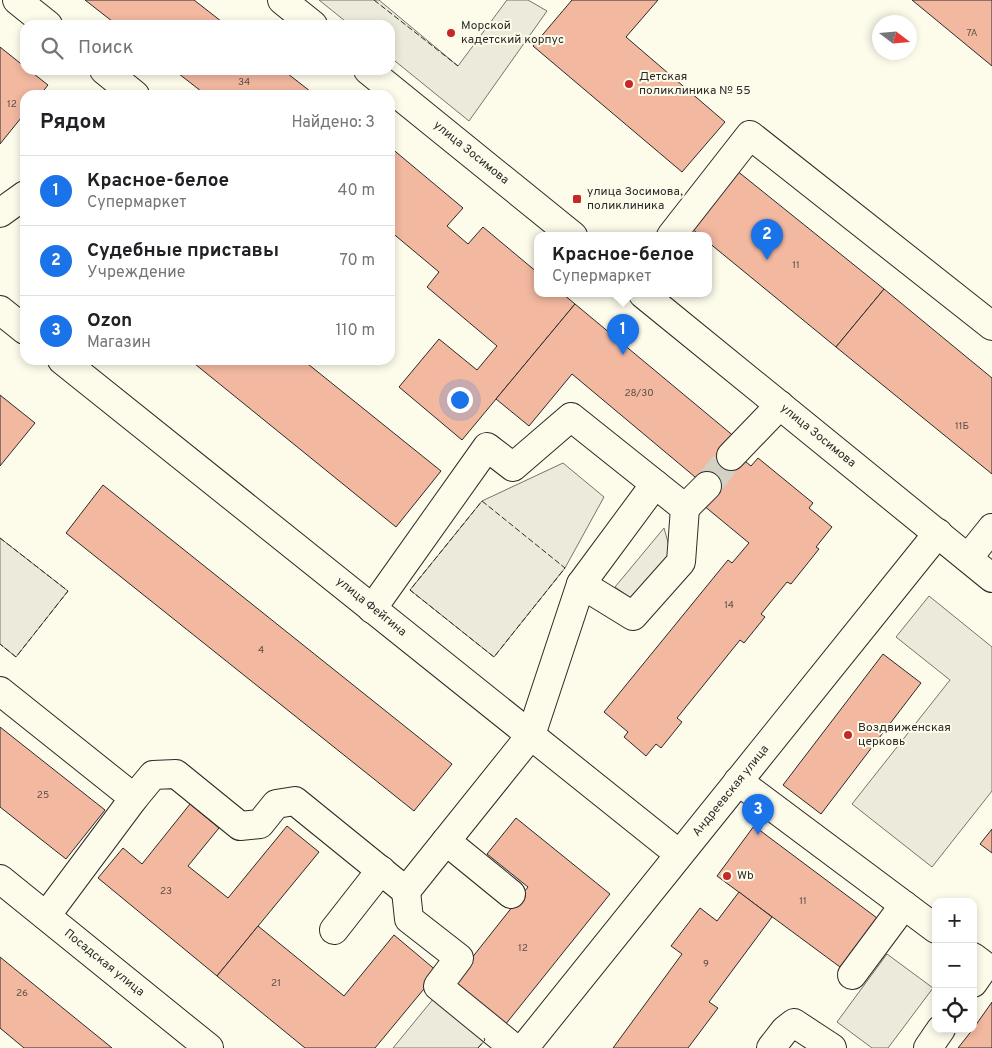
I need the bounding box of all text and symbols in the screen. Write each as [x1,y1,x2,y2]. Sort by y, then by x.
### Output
north arrow [872,15,917,60]
place label: Морской кадетский корпус [461,18,564,48]
search box [20,20,395,75]
marker: Морской кадетский корпус [445,27,457,39]
house number: 7А [967,27,978,40]
icon: search [38,34,66,62]
text: Поиск [78,36,134,60]
place label: Детская поликлиника № 55 [639,69,751,99]
house number: 34 [238,76,250,89]
marker: Детская поликлиника № 55 [623,78,635,90]
house number: 12 [7,98,17,111]
text: Рядом [40,109,106,136]
text: Найдено: 3 [291,113,375,133]
street label: улица Зосимова [430,118,512,188]
text: Красное-белое [87,169,229,193]
text: 1 [53,181,59,201]
text: 40 m [337,181,375,201]
place label: улица Зосимова, поликлиника [587,184,683,214]
text: Супермаркет [87,193,187,213]
marker: улица Зосимова, поликлиника [571,193,583,205]
pin: 2 [751,219,783,260]
popup [534,232,712,297]
text: Судебные приставы [87,239,279,263]
text: Красное-белое [552,243,694,267]
text: 2 [51,251,61,271]
text: 70 m [340,251,375,271]
house number: 11 [792,259,800,272]
text: Учреждение [87,263,185,283]
text: Супермаркет [552,267,651,287]
text: Ozon [87,309,132,333]
pin: 1 [607,314,639,355]
text: 3 [51,321,61,341]
text: 110 m [335,321,375,341]
text: Магазин [87,333,151,353]
your location [447,387,473,413]
house number: 28/30 [624,387,654,400]
street label: улица Зосимова [777,401,859,471]
house number: 11Б [955,420,969,433]
street label: улица Фейгина [332,574,410,640]
house number: 14 [724,599,734,612]
house number: 4 [258,644,264,657]
place label: Воздвиженская церковь [858,720,951,750]
marker: Воздвиженская церковь [842,729,854,741]
street label: Андреевская улица [689,742,773,840]
house number: 25 [37,789,49,802]
pin: 3 [742,794,774,835]
place label: Wb [737,868,754,884]
marker: Wb [721,870,733,882]
house number: 23 [160,885,172,898]
house number: 11 [799,895,807,908]
map controls [932,898,977,1033]
button: + [932,898,977,943]
street label: Посадская улица [61,926,147,1000]
house number: 12 [518,942,528,955]
button: − [932,943,977,988]
house number: 9 [703,958,709,971]
house number: 21 [271,977,281,990]
house number: 26 [16,987,28,1000]
button: locate [932,988,977,1033]

